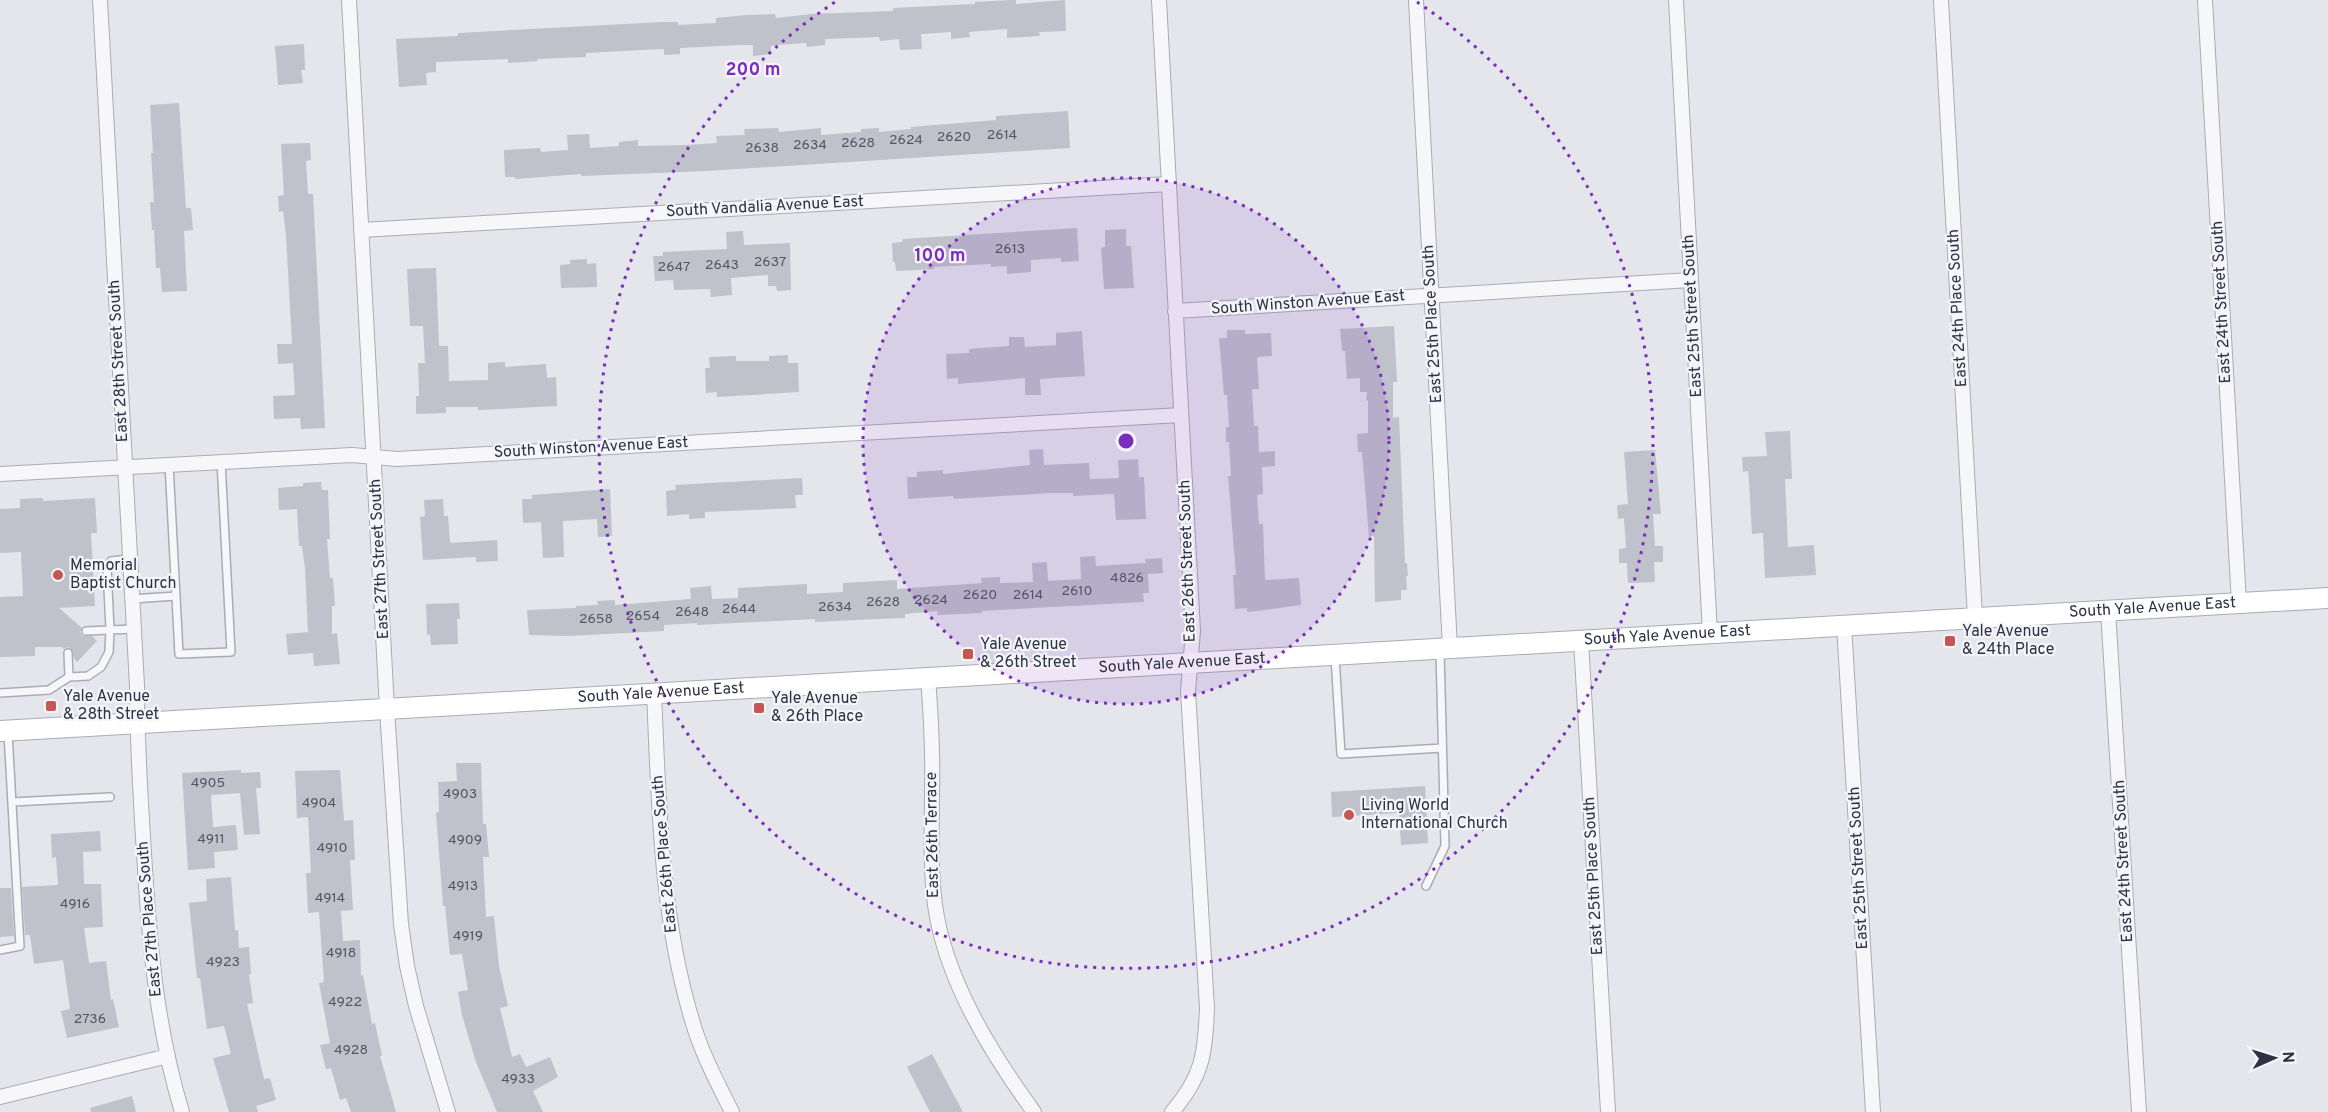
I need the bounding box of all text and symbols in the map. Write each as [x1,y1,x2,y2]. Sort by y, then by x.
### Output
text: 200 m [725,59,781,82]
house number: 2614 [987,127,1017,144]
house number: 2620 [937,129,971,146]
house number: 2624 [889,132,923,149]
house number: 2628 [841,135,875,152]
house number: 2634 [793,137,827,154]
house number: 2638 [745,140,779,157]
street label: South Vandalia Avenue East [666,192,864,222]
street label: East 24th Street South [2208,220,2236,384]
street label: East 24th Place South [1944,228,1972,388]
street label: East 25th Street South [1679,234,1707,398]
house number: 2613 [995,241,1025,258]
street label: East 25th Place South [1419,244,1447,404]
text: 100 m [914,245,966,268]
house number: 2637 [754,254,786,271]
house number: 2643 [705,257,739,274]
house number: 2647 [658,259,690,276]
street label: East 28th Street South [105,279,133,443]
street label: South Winston Avenue East [1210,286,1406,320]
centre of rings [1116,431,1136,451]
street label: South Winston Avenue East [493,433,689,463]
street label: East 27th Street South [366,478,394,640]
street label: East 26th Street South [1175,479,1201,643]
place label: Memorial Baptist Church [70,556,176,594]
marker: Memorial Baptist Church [51,568,65,582]
house number: 4826 [1110,570,1144,587]
house number: 2610 [1061,583,1093,600]
house number: 2620 [963,587,997,604]
house number: 2614 [1013,587,1043,604]
house number: 2624 [914,592,948,609]
street label: South Yale Avenue East [2068,593,2237,623]
house number: 2628 [866,594,900,611]
house number: 2634 [818,599,852,616]
house number: 2644 [722,601,756,618]
house number: 2648 [675,604,709,621]
house number: 2654 [626,608,660,625]
house number: 2658 [579,611,613,628]
street label: South Yale Avenue East [1583,621,1751,651]
place label: Yale Avenue & 24th Place [1962,622,2054,660]
marker: Yale Avenue & 24th Place [1943,634,1957,648]
place label: Yale Avenue & 26th Street [980,635,1076,673]
marker: Yale Avenue & 26th Street [961,647,975,661]
street label: South Yale Avenue East [1098,649,1266,678]
street label: South Yale Avenue East [577,678,745,708]
place label: Yale Avenue & 28th Street [63,687,159,725]
place label: Yale Avenue & 26th Place [771,689,863,727]
marker: Yale Avenue & 28th Street [44,699,58,713]
marker: Yale Avenue & 26th Place [752,701,766,715]
street label: East 26th Terrace [922,772,944,898]
street label: East 26th Place South [648,774,682,934]
house number: 4905 [191,775,225,792]
street label: East 24th Street South [2110,779,2138,943]
house number: 4903 [443,786,477,803]
street label: East 25th Street South [1845,786,1873,950]
house number: 4904 [302,795,336,812]
place label: Living World International Church [1361,796,1508,834]
street label: East 25th Place South [1580,796,1608,956]
marker: Living World International Church [1342,808,1356,822]
house number: 4911 [197,831,225,848]
house number: 4909 [448,832,482,849]
street label: East 27th Place South [133,840,167,998]
house number: 4910 [316,840,348,857]
house number: 4913 [448,878,478,895]
house number: 4914 [315,890,345,907]
house number: 4916 [60,896,90,913]
house number: 4919 [453,928,483,945]
house number: 4918 [326,945,356,962]
house number: 4923 [206,954,240,971]
house number: 4922 [328,994,362,1011]
house number: 2736 [74,1011,106,1028]
north arrow [2244,1028,2304,1088]
house number: 4928 [334,1042,368,1059]
text: N [2277,1051,2297,1064]
house number: 4933 [501,1071,535,1088]

